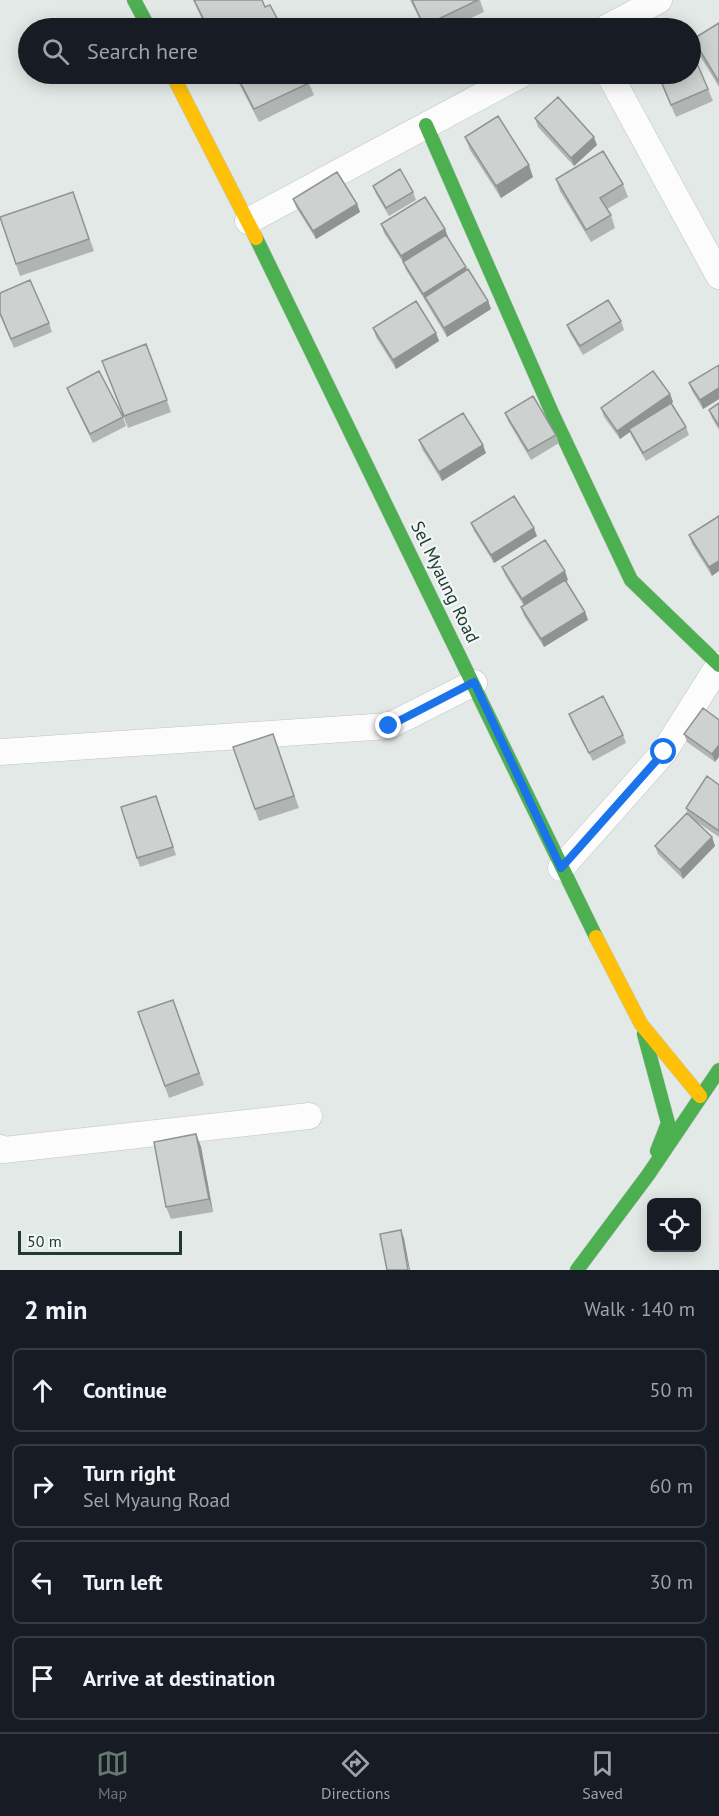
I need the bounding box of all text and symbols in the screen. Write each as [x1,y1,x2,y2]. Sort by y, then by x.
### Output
search box [18,18,701,84]
icon: search [39,35,72,68]
text: Search here [87,37,198,65]
street label: Sel Myaung Road [406,517,485,646]
route end [375,712,401,738]
route start [650,738,676,764]
map controls [647,1198,701,1252]
button: locate [647,1198,701,1252]
scale bar [18,1228,182,1256]
text: 50 m [27,1231,62,1251]
text: 2 min [24,1293,87,1326]
text: Walk · 140 m [584,1296,695,1322]
icon: ahead [26,1374,59,1407]
text: Continue [83,1376,167,1404]
text: 50 m [650,1377,693,1403]
text: Turn right [83,1459,175,1487]
icon: right [26,1470,59,1503]
text: 60 m [650,1473,693,1499]
text: Sel Myaung Road [83,1487,230,1513]
icon: left [26,1566,59,1599]
text: Turn left [83,1568,163,1596]
text: 30 m [650,1569,693,1595]
icon: arrive [26,1662,59,1695]
text: Arrive at destination [83,1664,275,1692]
tab: Map [96,1747,129,1803]
tab: Directions [321,1747,390,1803]
tab: Saved [582,1747,623,1803]

